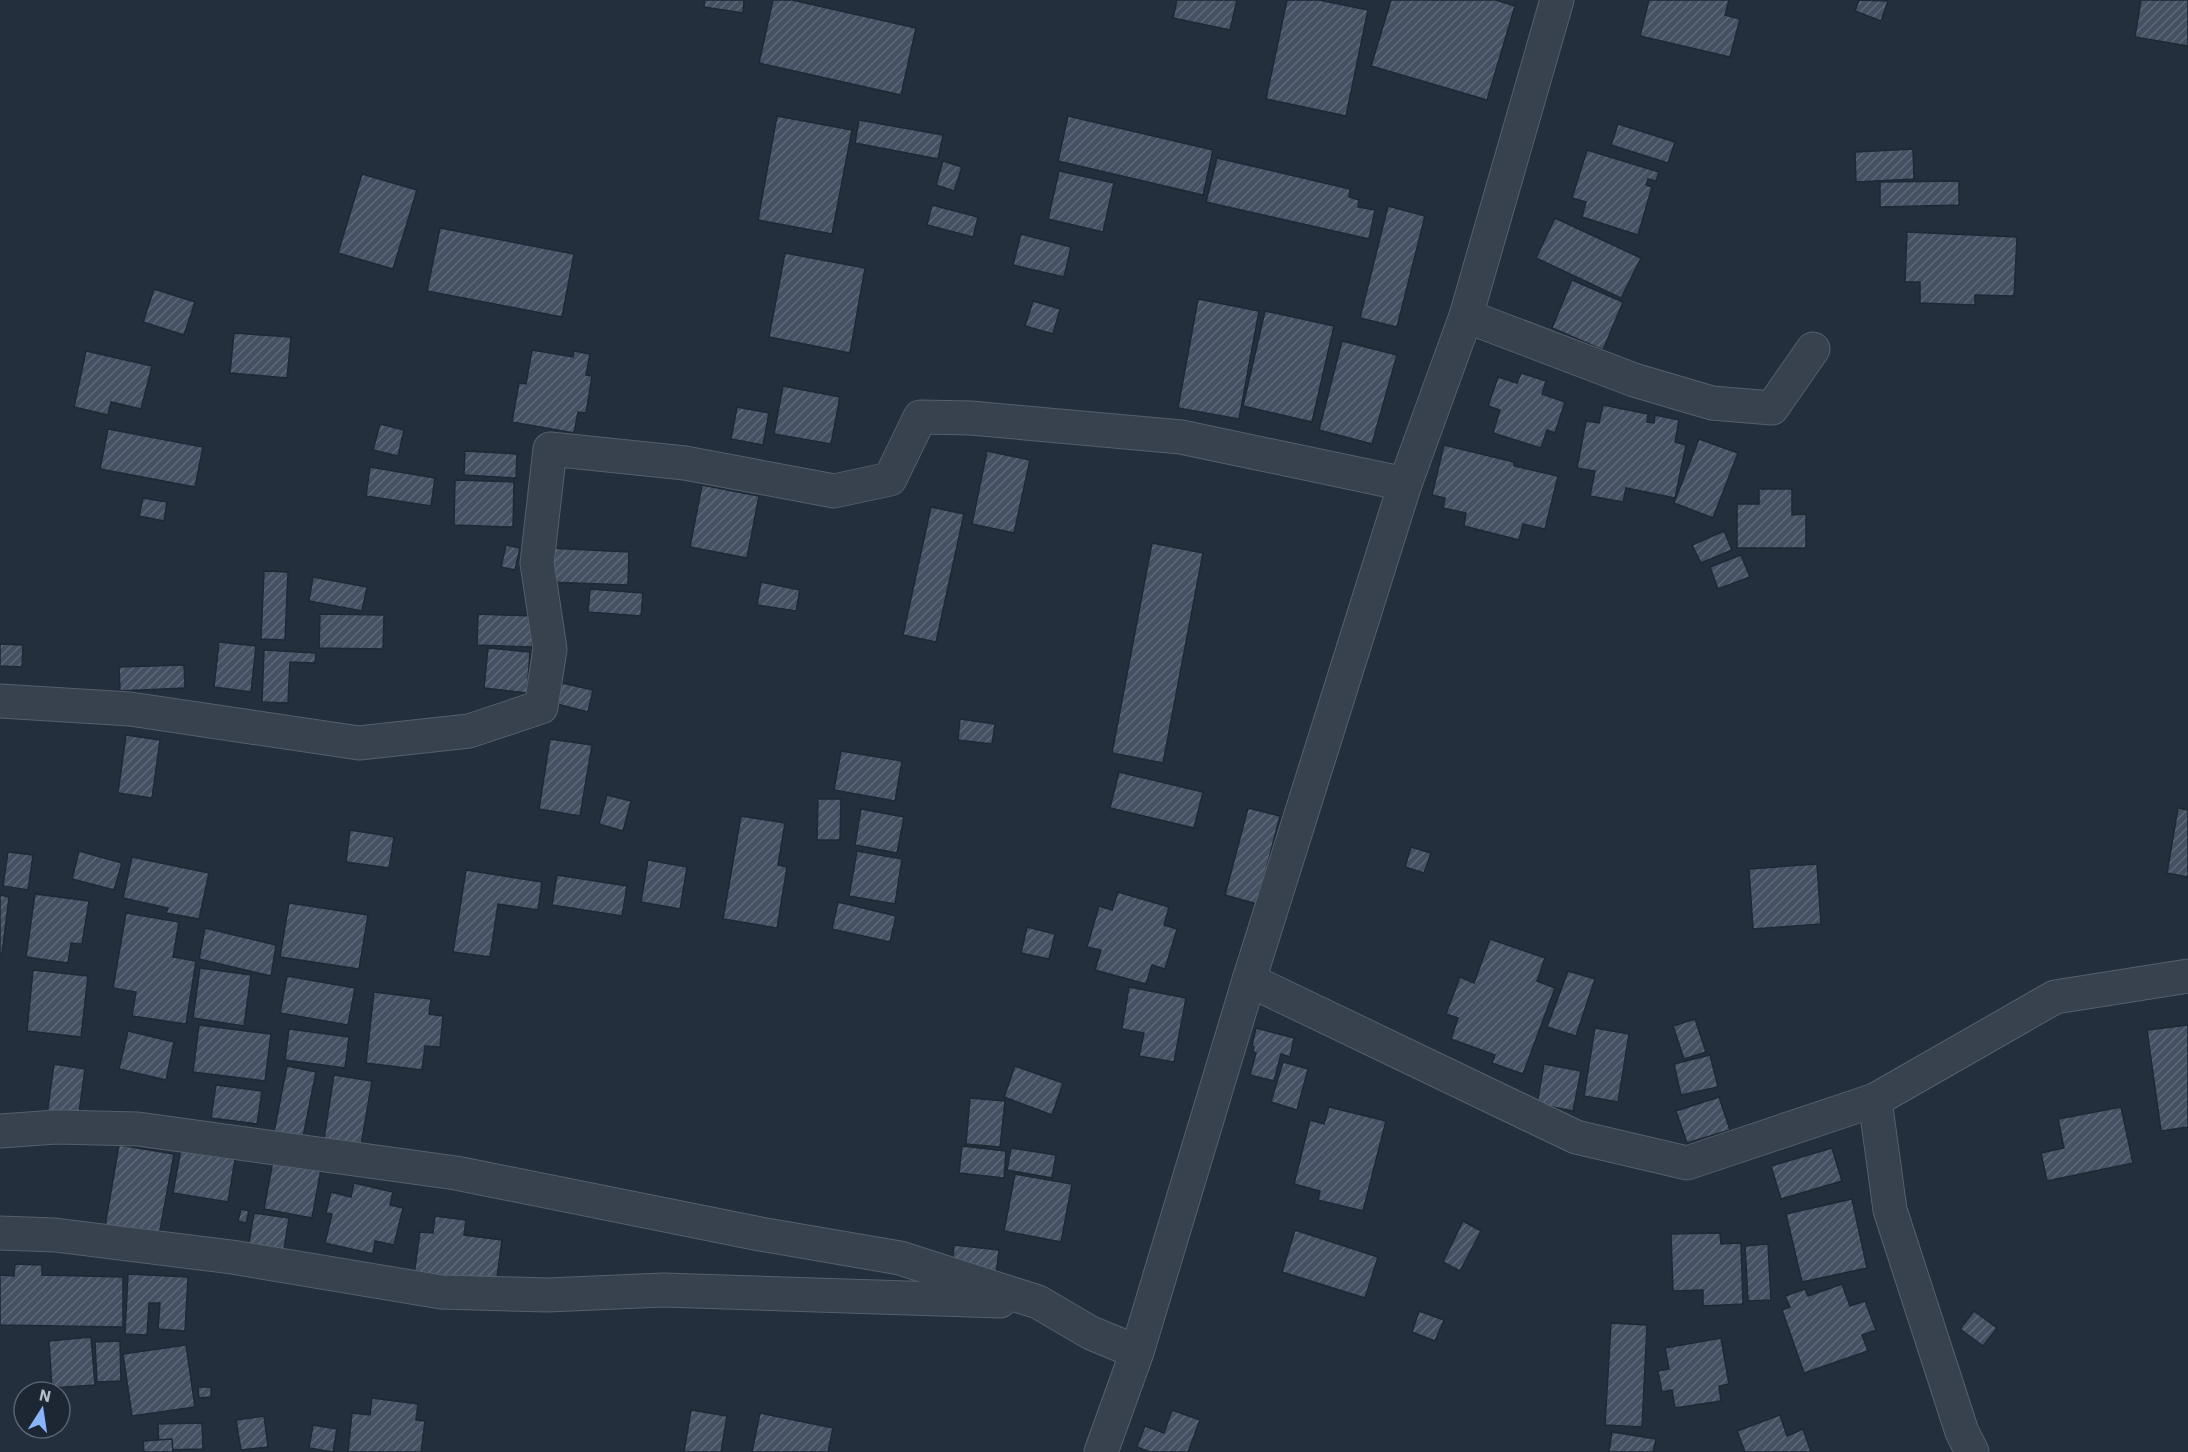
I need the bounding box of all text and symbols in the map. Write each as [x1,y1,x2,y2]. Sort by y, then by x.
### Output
north arrow [12,1380,72,1440]
text: N [37,1384,53,1406]

